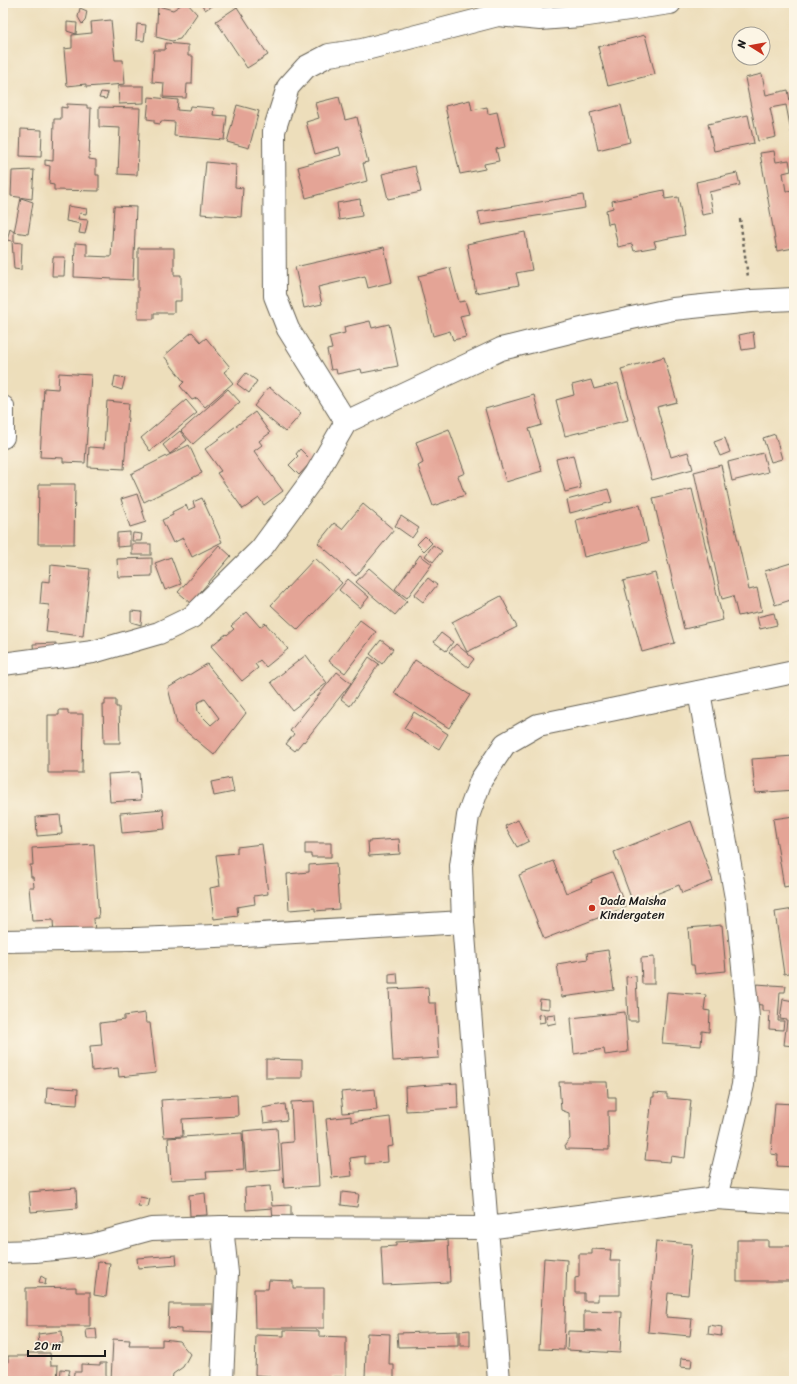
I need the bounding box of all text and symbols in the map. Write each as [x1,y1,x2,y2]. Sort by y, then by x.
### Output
north arrow [731,26,771,66]
text: N [731,38,752,51]
place label: Dada Maisha Kindergaten [600,890,667,926]
marker: Dada Maisha Kindergaten [587,903,597,913]
scale bar [28,1332,105,1358]
text: 20 m [34,1335,61,1357]

